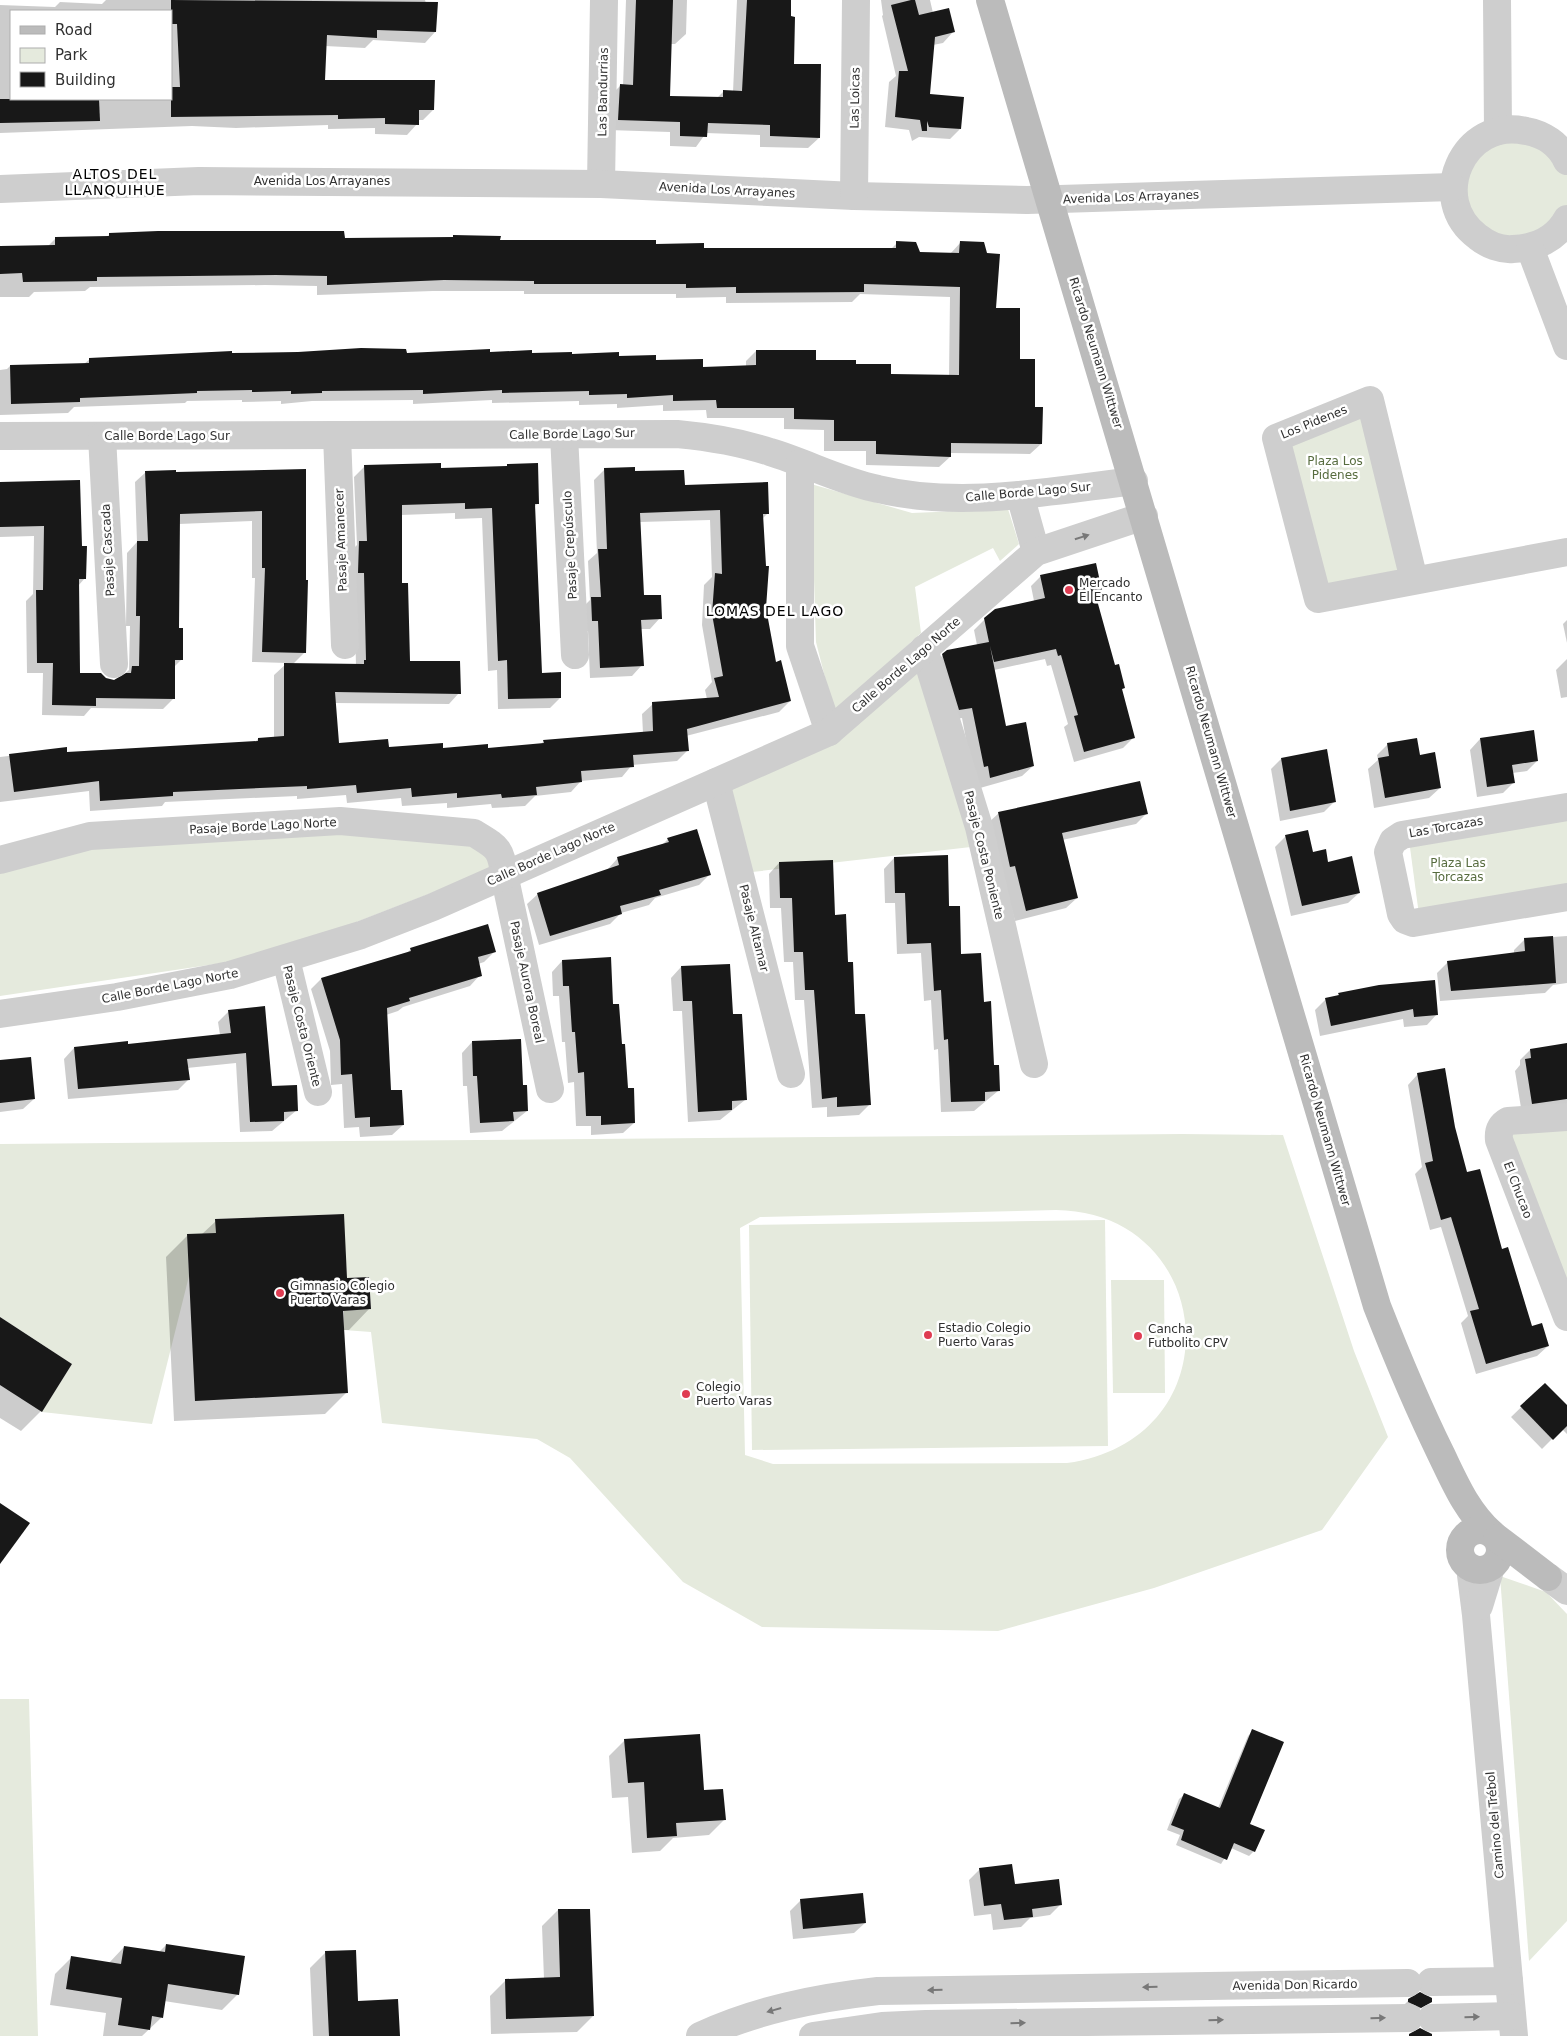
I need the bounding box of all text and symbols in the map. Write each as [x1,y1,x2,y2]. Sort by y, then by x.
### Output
legend [10,10,172,100]
text: Road [55,21,93,39]
text: Park [55,46,88,64]
street label: Las Bandurrias [595,47,611,137]
street label: Las Loicas [847,67,863,129]
text: Building [55,71,116,89]
district label: ALTOS DEL LLANQUIHUE [65,166,166,198]
street label: Avenida Los Arrayanes [254,174,390,188]
street label: Avenida Los Arrayanes [658,179,796,201]
street label: Avenida Los Arrayanes [1063,188,1199,206]
street label: Ricardo Neumann Wittwer [1066,276,1126,430]
street label: Los Pidenes [1279,402,1349,442]
street label: Calle Borde Lago Sur [509,426,635,442]
street label: Calle Borde Lago Sur [104,429,230,443]
park label: Plaza Los Pidenes [1307,454,1363,482]
street label: Calle Borde Lago Sur [965,480,1091,504]
street label: Pasaje Amanecer [332,488,350,592]
street label: Pasaje Crepúsculo [560,490,580,600]
street label: Pasaje Cascada [99,503,117,597]
one-way arrow [1075,532,1090,540]
place label: Mercado El Encanto [1079,576,1143,604]
marker: Mercado El Encanto [1063,584,1075,596]
district label: LOMAS DEL LAGO [706,603,844,619]
street label: Calle Borde Lago Norte [849,614,963,716]
street label: Ricardo Neumann Wittwer [1183,664,1239,820]
street label: Pasaje Costa Poniente [961,789,1007,921]
street label: Las Torcazas [1408,814,1484,840]
street label: Pasaje Borde Lago Norte [189,815,337,837]
street label: Calle Borde Lago Norte [485,819,617,889]
park label: Plaza Las Torcazas [1430,856,1486,884]
street label: Pasaje Altamar [736,883,772,973]
street label: Pasaje Aurora Boreal [507,920,547,1044]
street label: Pasaje Costa Oriente [280,964,324,1088]
street label: Calle Borde Lago Norte [101,966,239,1006]
street label: Ricardo Neumann Wittwer [1297,1052,1353,1208]
street label: El Chucao [1501,1160,1535,1220]
place label: Gimnasio Colegio Puerto Varas [290,1279,395,1307]
marker: Gimnasio Colegio Puerto Varas [274,1287,286,1299]
place label: Estadio Colegio Puerto Varas [938,1321,1031,1349]
place label: Cancha Futbolito CPV [1148,1322,1229,1350]
marker: Estadio Colegio Puerto Varas [922,1329,934,1341]
marker: Cancha Futbolito CPV [1132,1330,1144,1342]
place label: Colegio Puerto Varas [696,1380,772,1408]
marker: Colegio Puerto Varas [680,1388,692,1400]
street label: Camino del Trébol [1483,1771,1507,1879]
street label: Avenida Don Ricardo [1232,1977,1358,1993]
one-way arrow [1141,1983,1157,1991]
one-way arrow [926,1986,942,1994]
one-way arrow [766,2006,781,2014]
one-way arrow [1464,2013,1480,2021]
one-way arrow [1370,2014,1386,2022]
one-way arrow [1208,2016,1224,2024]
one-way arrow [1010,2019,1026,2027]

